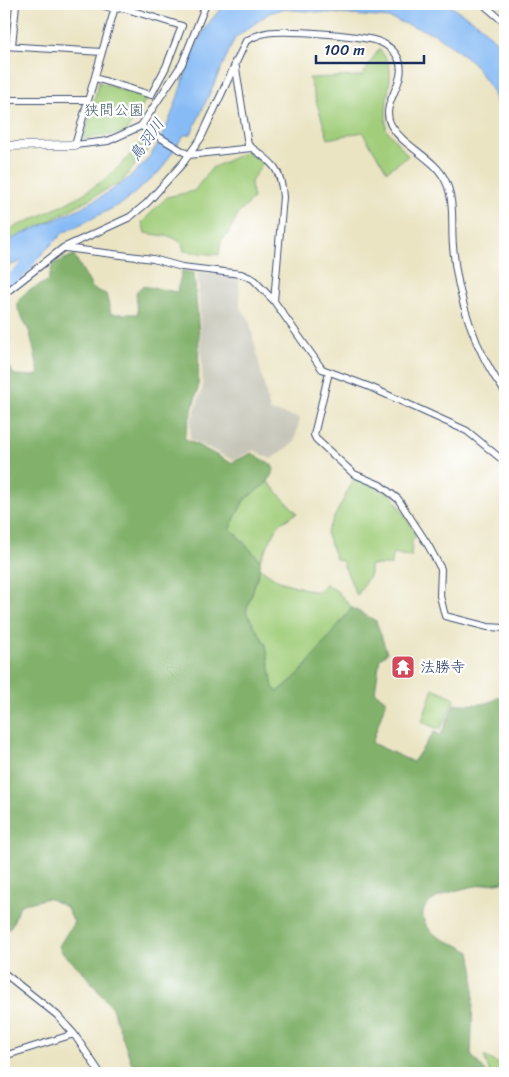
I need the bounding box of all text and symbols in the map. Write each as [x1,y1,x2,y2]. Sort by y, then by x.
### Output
scale bar [316,32,424,64]
text: 100 m [324,37,365,63]
park label: 狭間公園 [84,97,144,123]
water label: 鳥羽川 [121,111,172,167]
temple icon: 法勝寺 [390,654,416,680]
place label: 法勝寺 [420,654,465,680]

